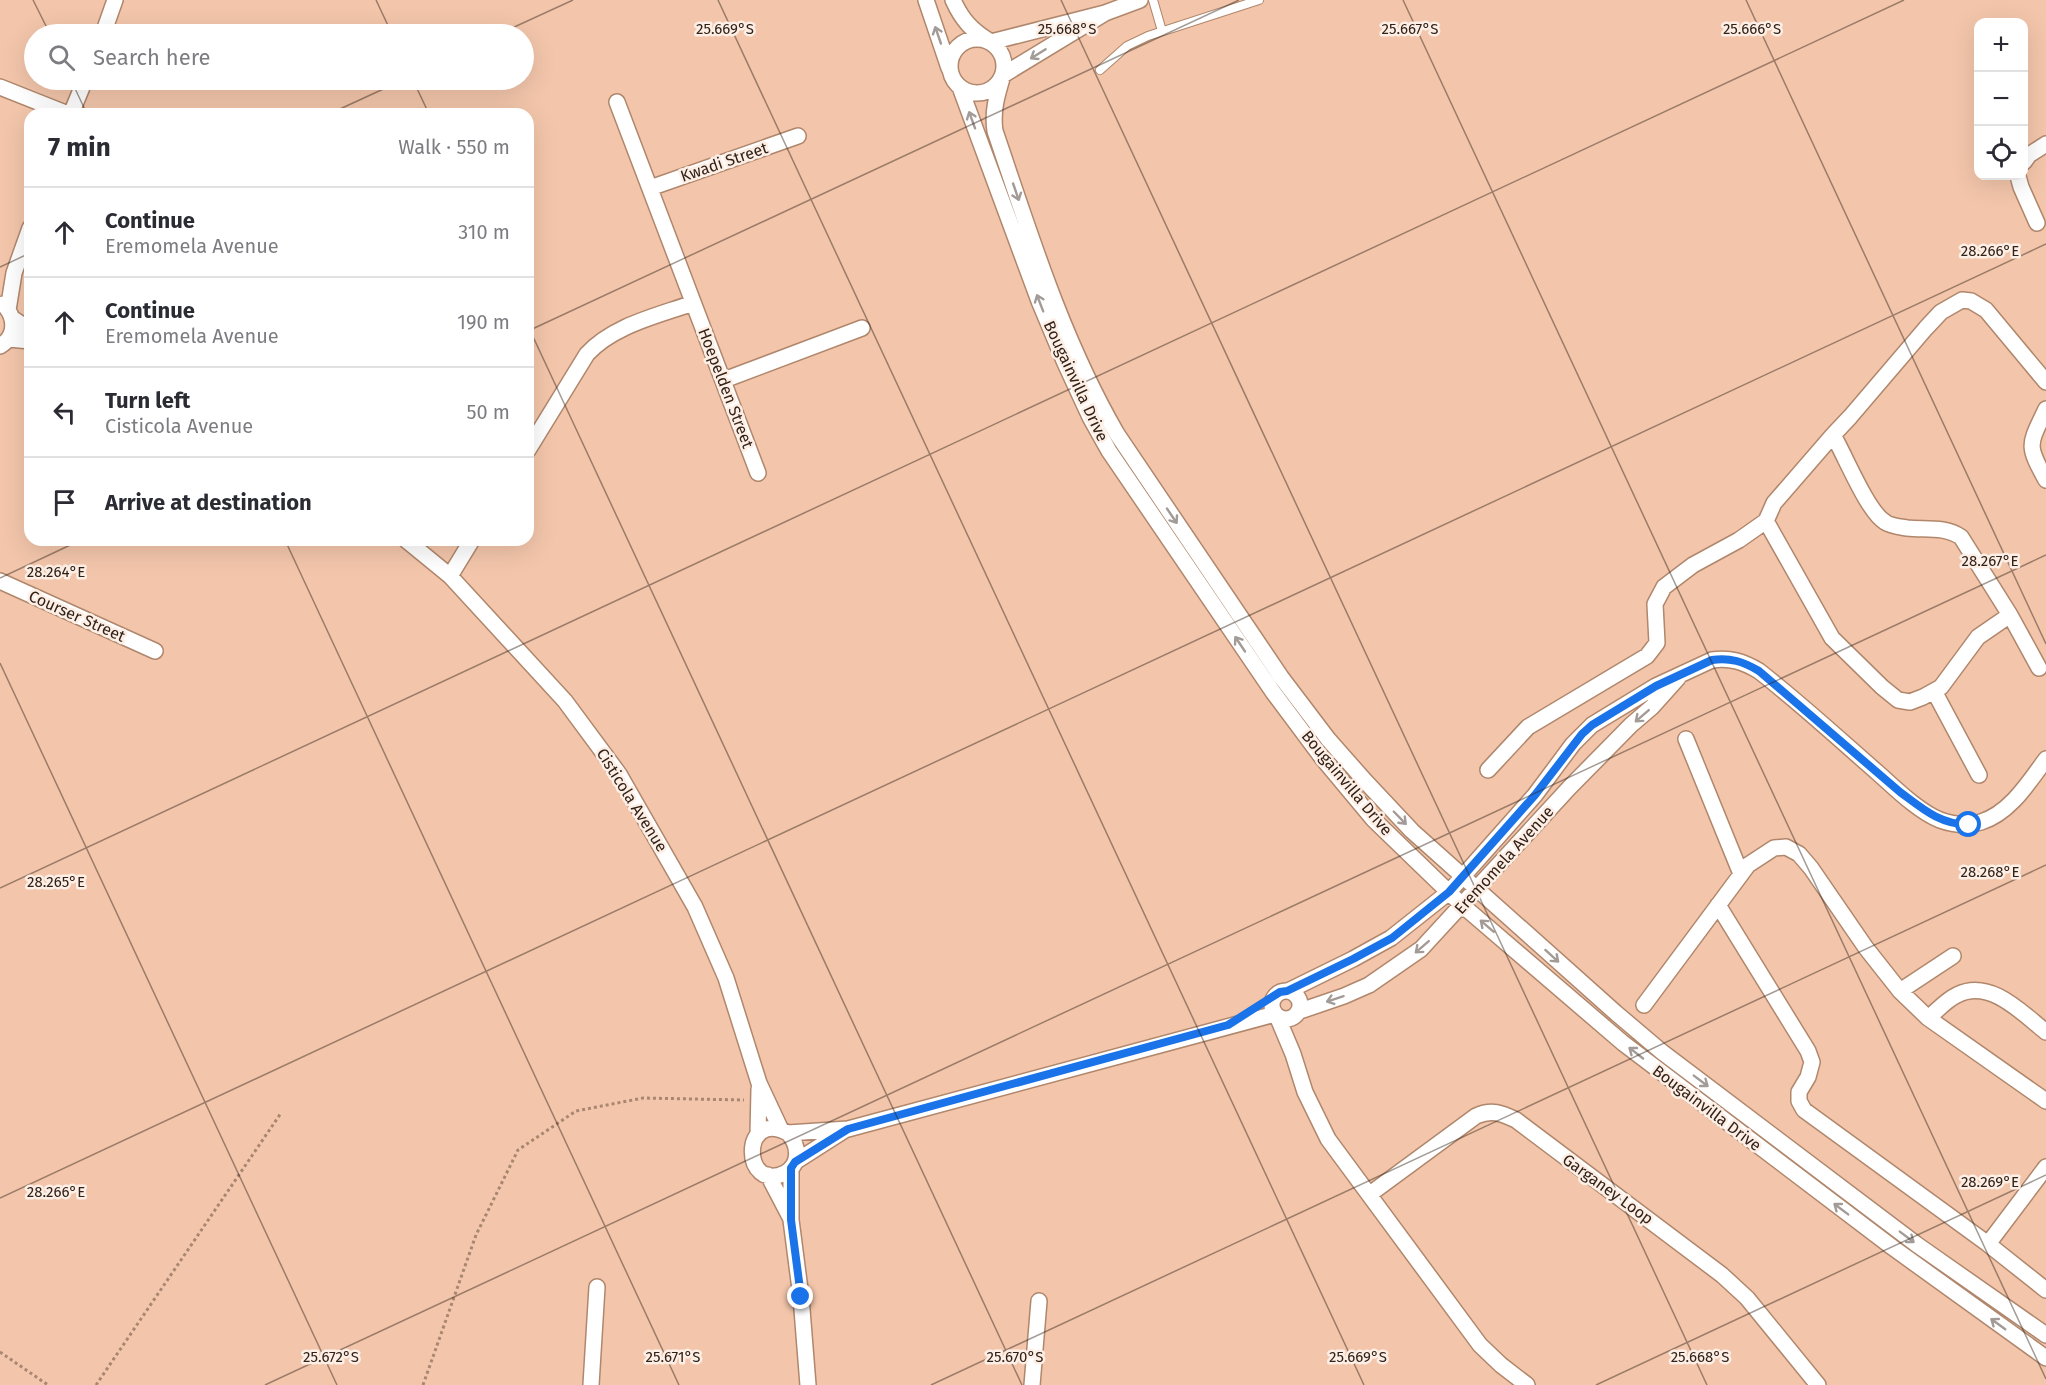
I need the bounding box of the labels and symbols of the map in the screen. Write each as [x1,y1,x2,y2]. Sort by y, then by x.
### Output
text: 25.669°S [696,20,754,38]
text: 25.668°S [1038,20,1096,38]
text: 25.667°S [1382,20,1438,38]
text: 25.666°S [1723,20,1781,38]
one-way arrow [932,26,943,45]
one-way arrow [1029,48,1046,61]
one-way arrow [965,111,976,130]
street label: Kwadi Street [678,138,770,186]
one-way arrow [1011,182,1022,201]
text: 28.266°E [1961,242,2019,260]
one-way arrow [1034,294,1045,312]
street label: Bougainvilla Drive [1040,318,1112,444]
street label: Hoepelden Street [694,325,758,451]
one-way arrow [1166,508,1179,525]
text: 28.267°E [1961,552,2019,570]
text: 28.264°E [27,563,85,581]
street label: Courser Street [26,586,128,646]
one-way arrow [1234,636,1246,652]
one-way arrow [1635,709,1650,723]
street label: Bougainvilla Drive [1298,727,1396,839]
street label: Cisticola Avenue [593,745,671,855]
street label: Eremomela Avenue [1450,802,1558,918]
one-way arrow [1392,810,1406,825]
route start [1955,811,1981,837]
text: 28.268°E [1961,863,2019,881]
text: 28.265°E [27,873,85,891]
one-way arrow [1480,919,1495,933]
one-way arrow [1414,940,1430,953]
one-way arrow [1544,949,1559,963]
one-way arrow [1326,994,1345,1005]
one-way arrow [1628,1046,1644,1059]
street label: Bougainvilla Drive [1649,1061,1765,1155]
one-way arrow [1693,1074,1709,1087]
street label: Garganey Loop [1559,1150,1657,1228]
text: 28.269°E [1961,1173,2019,1191]
text: 28.266°E [27,1183,85,1201]
one-way arrow [1833,1203,1849,1216]
one-way arrow [1898,1231,1914,1243]
route end [787,1283,813,1309]
one-way arrow [1991,1318,2007,1330]
text: 25.672°S [303,1348,359,1366]
text: 25.671°S [646,1348,700,1366]
text: 25.670°S [987,1348,1043,1366]
text: 25.669°S [1329,1348,1387,1366]
text: 25.668°S [1671,1348,1729,1366]

